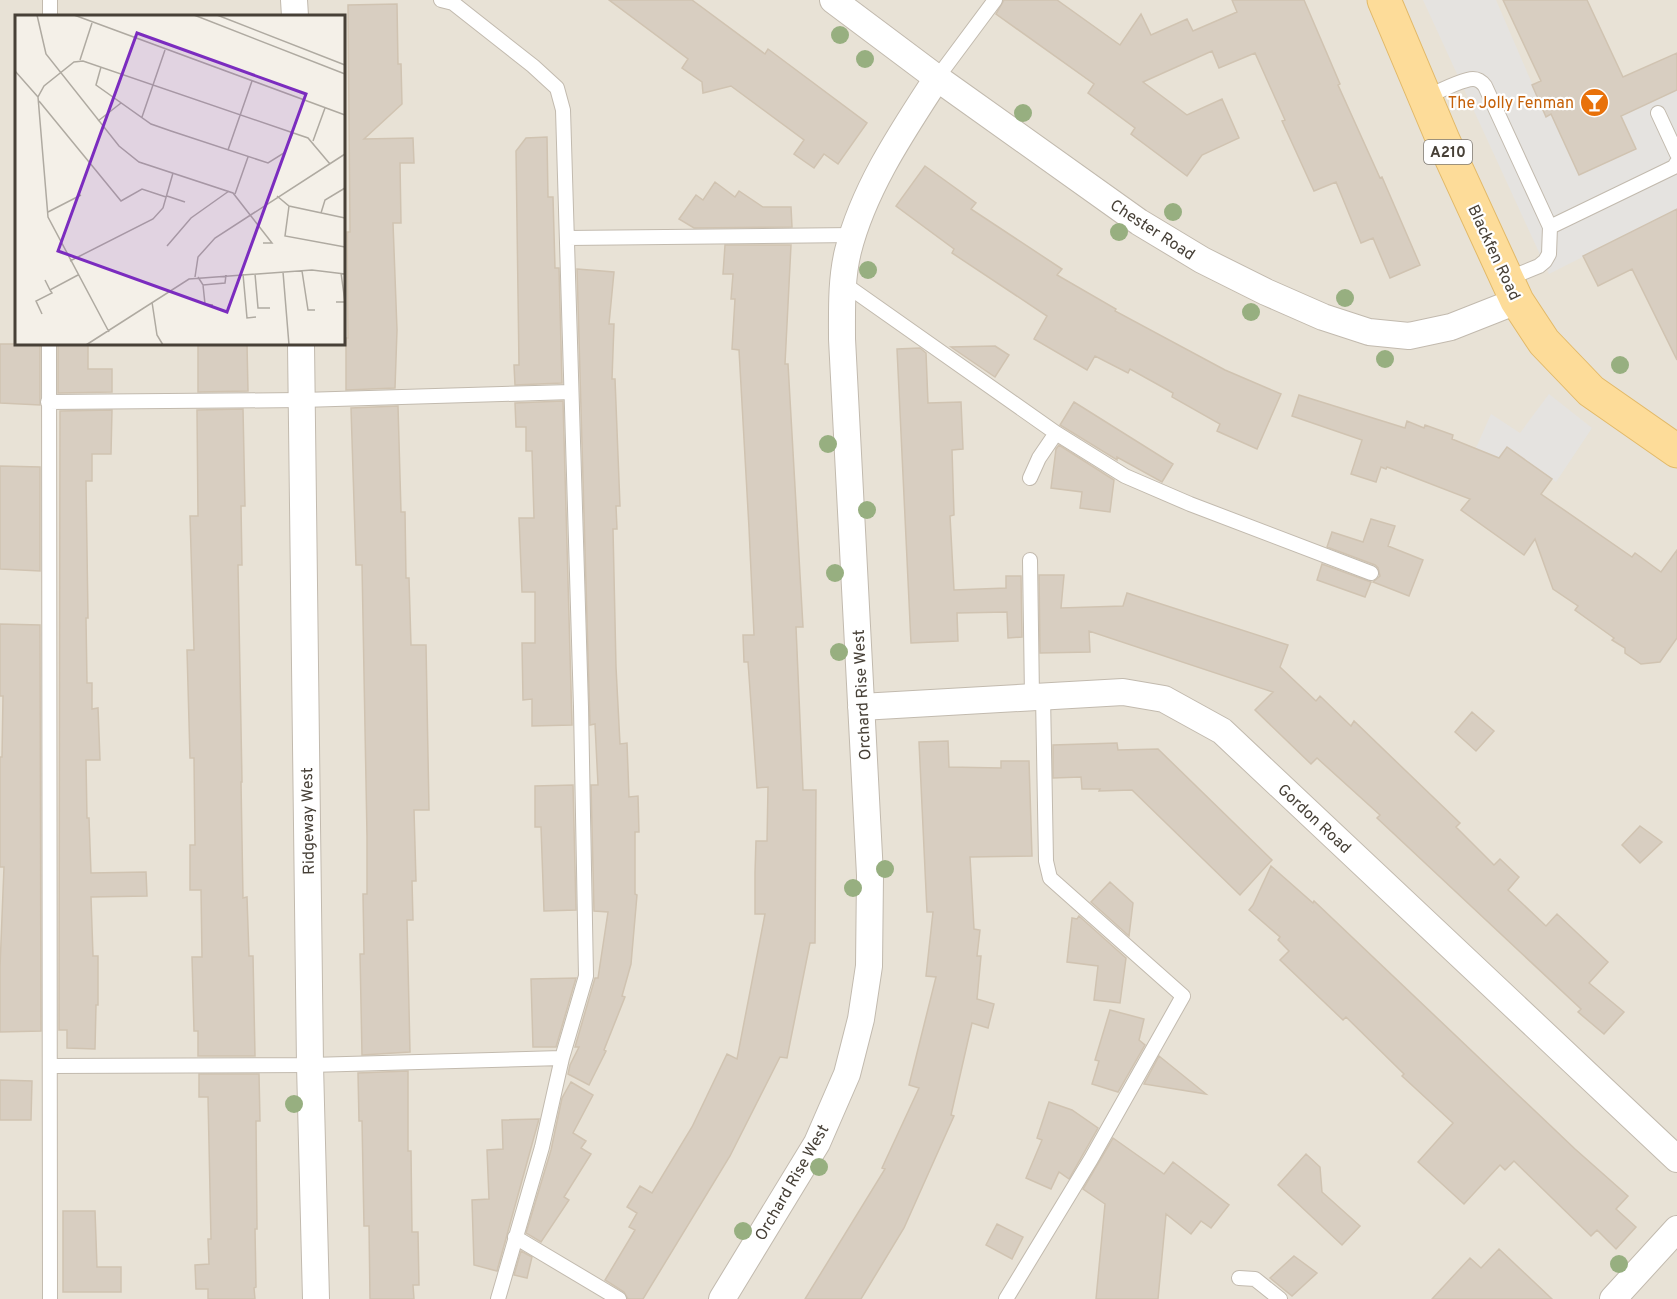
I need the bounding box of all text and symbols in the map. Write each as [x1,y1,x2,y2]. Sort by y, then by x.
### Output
inset map [15,15,345,345]
bar icon: The Jolly Fenman [1579,86,1611,118]
place label: The Jolly Fenman [1448,94,1574,114]
road number: A210 [1424,140,1472,164]
street label: Chester Road [1106,196,1198,266]
street label: Blackfen Road [1462,202,1524,304]
street label: Orchard Rise West [850,629,876,761]
street label: Ridgeway West [298,767,320,875]
street label: Gordon Road [1273,780,1355,859]
street label: Orchard Rise West [751,1121,834,1245]

